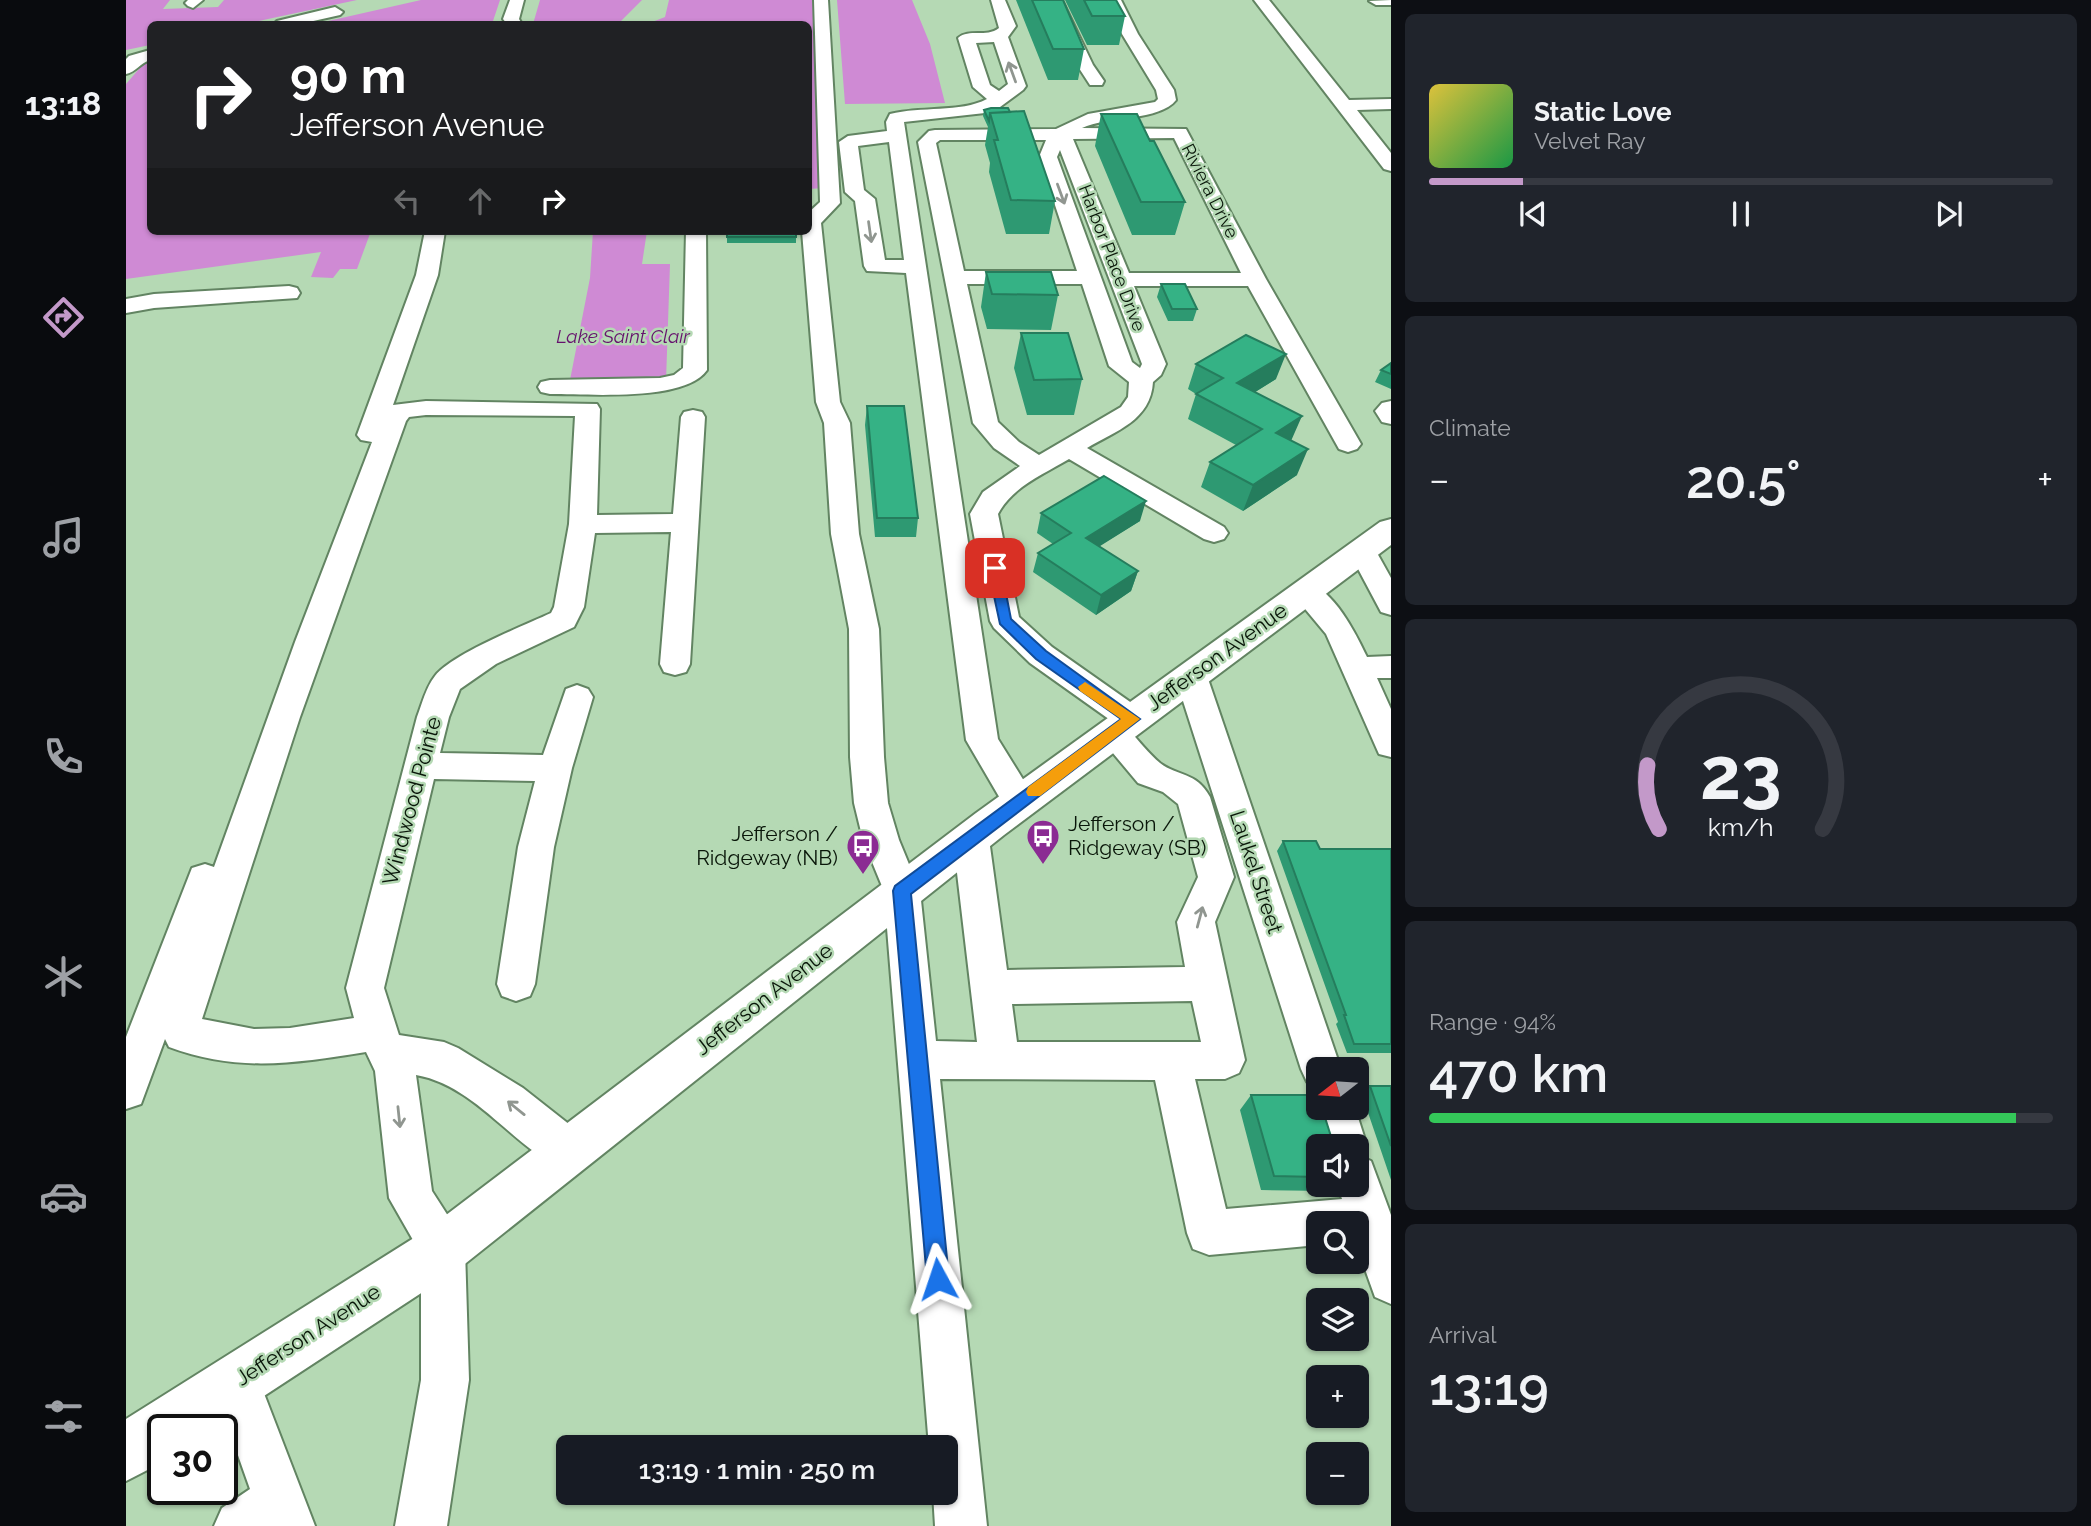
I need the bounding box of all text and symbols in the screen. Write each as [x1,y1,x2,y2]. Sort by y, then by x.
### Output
text: 90 m [290,47,406,104]
icon: right [175,49,266,140]
one-way arrow [1005,62,1018,84]
text: 13:18 [25,85,101,122]
text: Static Love [1534,97,1672,127]
text: Jefferson Avenue [290,106,544,143]
text: Velvet Ray [1534,127,1646,154]
street label: Riviera Drive [1178,140,1243,242]
icon: left [388,182,426,220]
icon: ahead [461,182,499,220]
icon: right [534,182,572,220]
street label: Harbor Place Drive [1075,182,1150,335]
one-way arrow [1056,183,1069,205]
icon: previous [1514,195,1552,233]
icon: pause [1722,195,1760,233]
icon: next [1930,195,1968,233]
one-way arrow [864,220,877,243]
icon: directions [39,293,88,342]
water label: Lake Saint Clair [556,325,691,347]
text: Climate [1429,414,1511,441]
text: 20.5° [1686,449,1801,510]
text: − [1429,457,1449,502]
text: + [2037,457,2053,502]
icon: music [39,513,88,562]
pin [965,538,1025,598]
icon: arrive [976,549,1014,587]
street label: Jefferson Avenue [1142,597,1292,716]
street label: Windwood Pointe [377,714,446,888]
text: 23 [1700,731,1782,816]
icon: phone [39,732,88,781]
street label: Laukel Street [1225,807,1288,936]
place label: Jefferson / Ridgeway (SB) [1068,811,1206,860]
text: km/h [1708,812,1774,842]
bus stop icon: Jefferson / Ridgeway (SB) [1024,817,1062,866]
place label: Jefferson / Ridgeway (NB) [696,821,838,870]
bus stop icon: Jefferson / Ridgeway (NB) [844,827,882,876]
one-way arrow [1195,907,1208,929]
street label: Jefferson Avenue [690,937,837,1060]
icon: climate [39,952,88,1001]
text: Range · 94% [1429,1008,1556,1035]
text: 470 km [1429,1043,1608,1104]
north arrow [1306,1057,1368,1120]
map controls [1306,1057,1369,1505]
one-way arrow [507,1100,525,1116]
one-way arrow [393,1106,406,1128]
button: sound [1306,1134,1369,1197]
icon: car [39,1172,88,1221]
button: search [1306,1211,1369,1274]
position arrow [901,1242,975,1316]
street label: Jefferson Avenue [231,1279,385,1391]
button: layers [1306,1288,1369,1351]
text: Arrival [1429,1321,1496,1348]
text: 13:19 [1429,1356,1549,1417]
button: + [1306,1365,1369,1428]
icon: filters [39,1392,88,1441]
speed limit sign: 30 [147,1414,238,1505]
button: − [1306,1442,1369,1505]
text: 13:19 · 1 min · 250 m [639,1455,875,1485]

